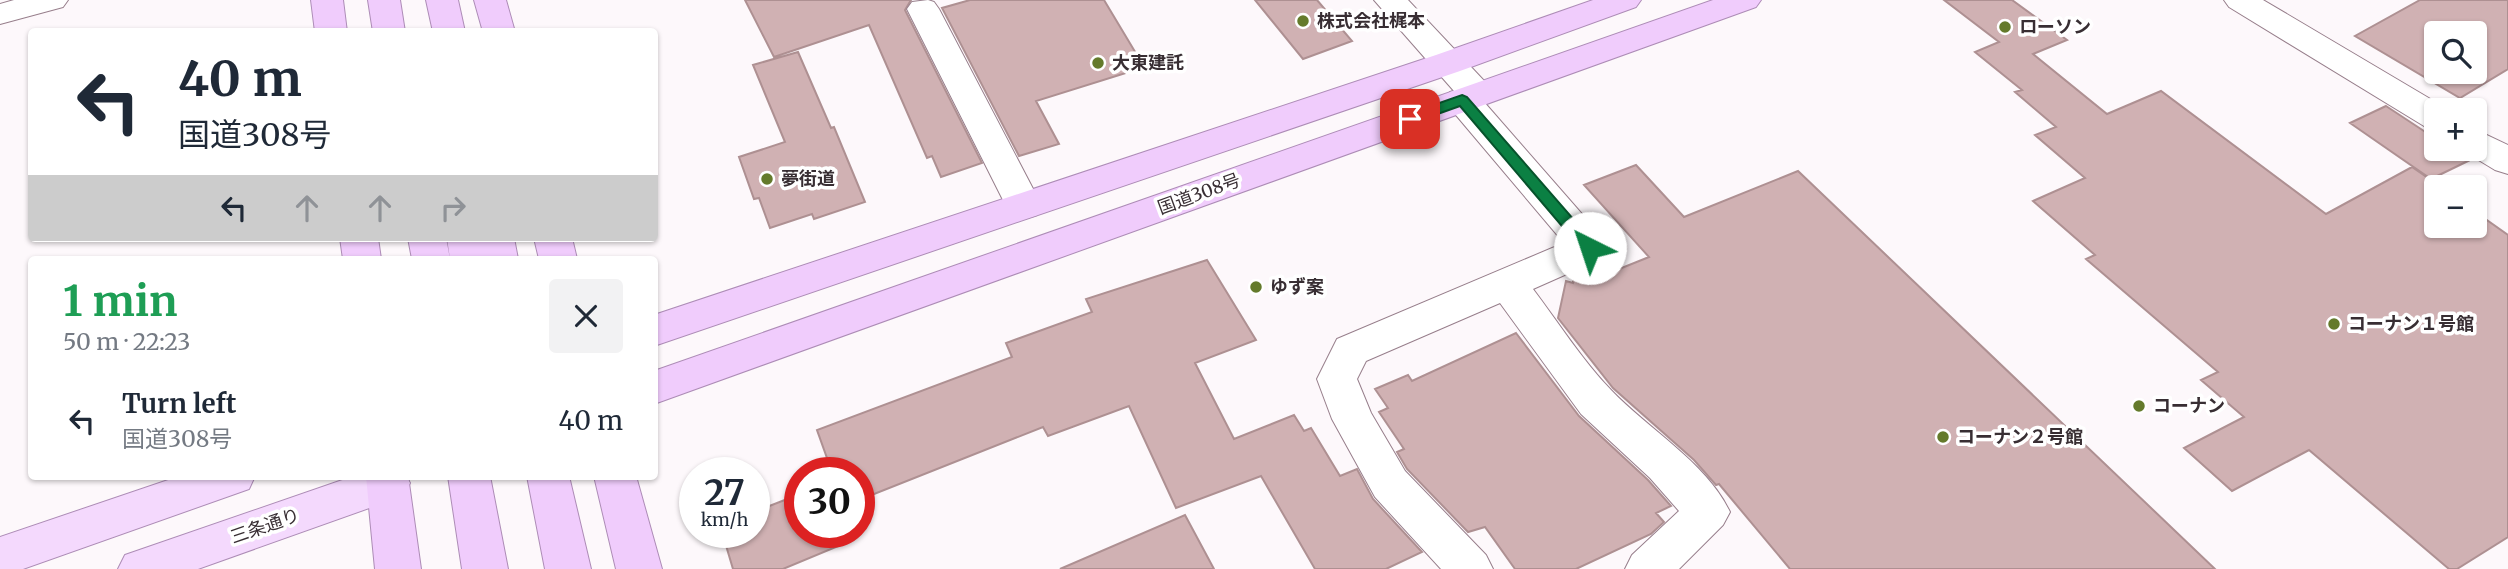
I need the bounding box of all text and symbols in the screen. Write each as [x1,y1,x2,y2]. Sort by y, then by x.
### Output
place label: 株式会社梶本 [1317,9,1425,32]
marker: 株式会社梶本 [1295,13,1311,29]
place label: ローソン [2019,15,2091,38]
marker: ローソン [1997,19,2013,35]
map controls [2424,21,2487,238]
button: search [2424,21,2487,84]
text: 40 m [178,48,302,109]
place label: 大東建託 [1112,51,1184,74]
marker: 大東建託 [1090,55,1106,71]
icon: left [63,56,154,147]
pin [1380,89,1440,149]
button: + [2424,98,2487,161]
icon: arrive [1391,100,1429,138]
text: 国道308号 [178,115,332,155]
place label: 夢街道 [781,167,835,190]
street label: 国道308号 [1154,168,1243,219]
marker: 夢街道 [759,171,775,187]
button: − [2424,175,2487,238]
icon: left [215,189,253,227]
icon: ahead [288,189,326,227]
icon: ahead [361,189,399,227]
icon: right [434,189,472,227]
position arrow [1553,211,1627,285]
text: 1 min [63,275,177,327]
place label: ゆず案 [1270,275,1324,298]
button: close [549,279,623,353]
marker: ゆず案 [1248,279,1264,295]
place label: コーナン１号館 [2348,312,2474,335]
marker: コーナン１号館 [2326,316,2342,332]
text: 50 m · 22:23 [63,327,190,356]
text: Turn left [122,387,236,420]
place label: コーナン [2153,394,2225,417]
marker: コーナン [2131,398,2147,414]
icon: left [63,402,101,440]
text: 40 m [559,404,623,437]
text: 国道308号 [122,424,232,453]
place label: コーナン２号館 [1957,425,2083,448]
marker: コーナン２号館 [1935,429,1951,445]
speed limit sign: 30 [784,457,875,548]
text: 27 [704,471,745,515]
street label: 三条通り [227,503,303,548]
text: km/h [701,508,748,531]

